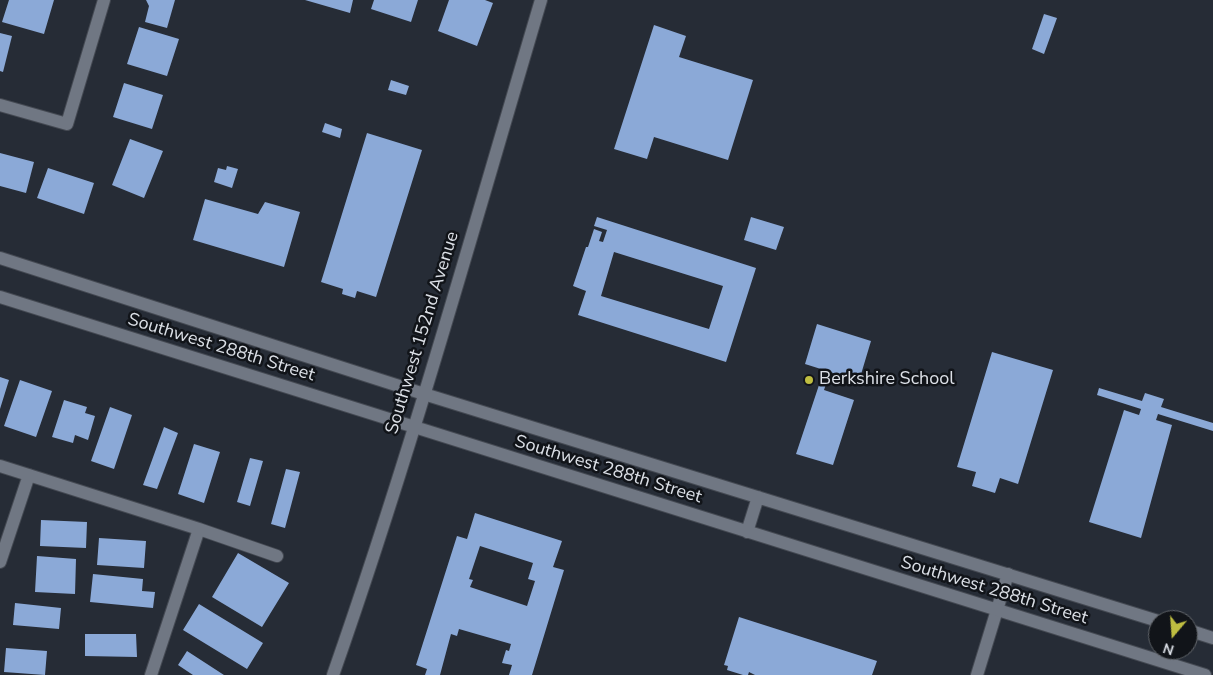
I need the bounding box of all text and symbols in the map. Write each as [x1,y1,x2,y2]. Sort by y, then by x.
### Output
street label: Southwest 152nd Avenue [382,229,464,437]
street label: Southwest 288th Street [125,309,317,387]
place label: Berkshire School [819,369,955,391]
marker: Berkshire School [803,374,815,386]
street label: Southwest 288th Street [512,431,704,509]
street label: Southwest 288th Street [898,552,1090,630]
north arrow [1148,610,1198,660]
text: N [1161,638,1176,659]

